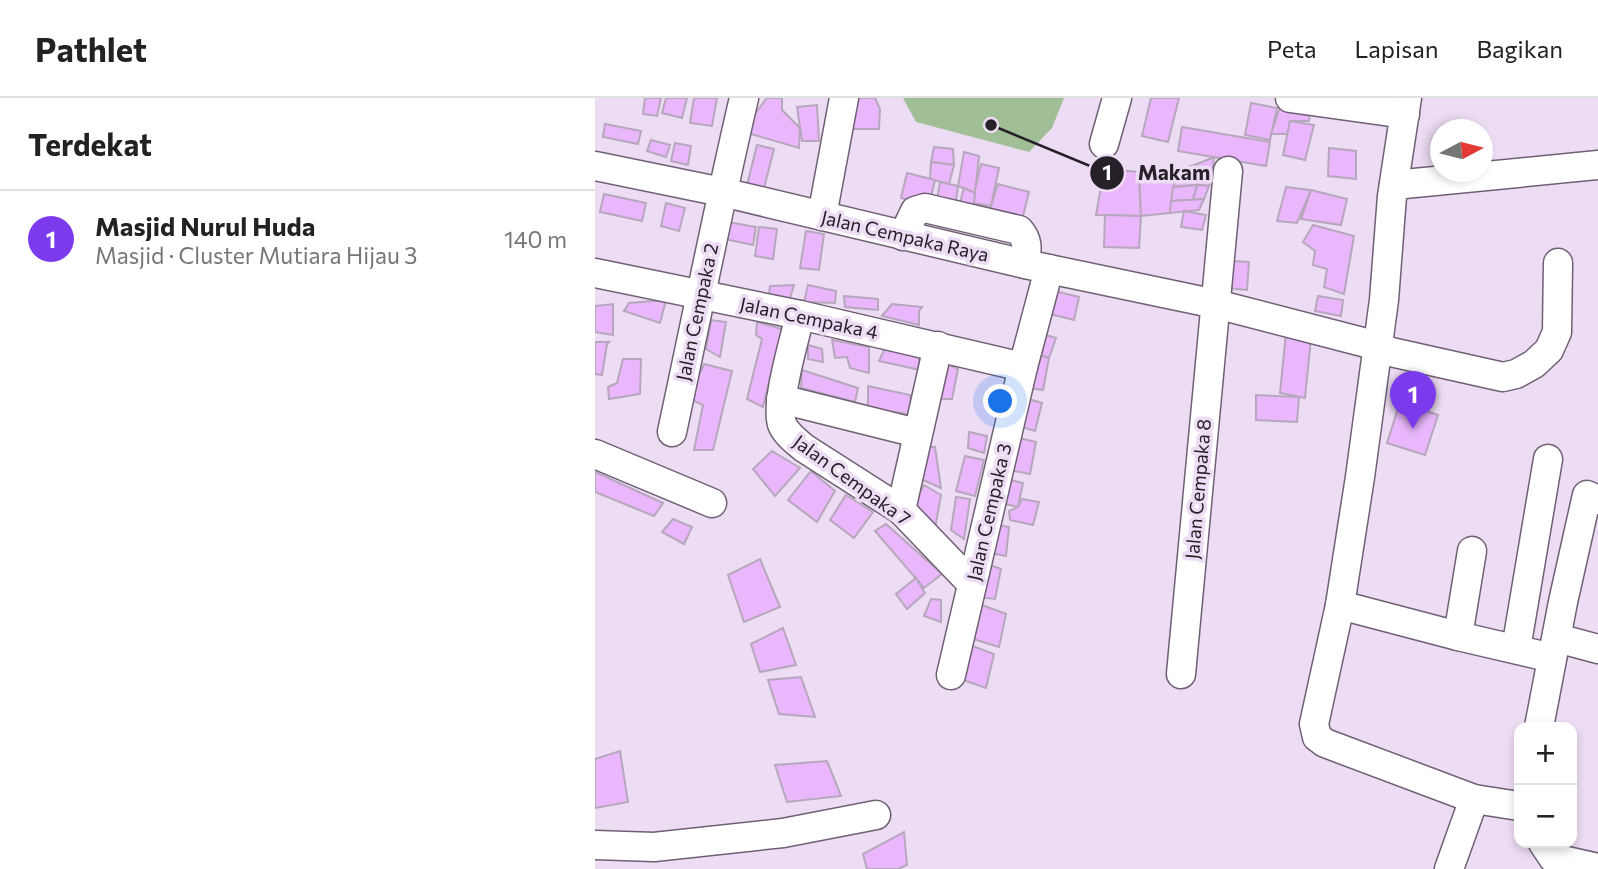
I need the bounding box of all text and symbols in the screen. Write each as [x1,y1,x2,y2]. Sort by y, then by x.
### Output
text: Pathlet [35,28,147,69]
text: Peta [1267,34,1317,63]
text: Lapisan [1355,34,1438,63]
text: Bagikan [1476,34,1563,63]
north arrow [1430,119,1493,182]
text: Terdekat [28,125,152,162]
callout: Makam [1089,152,1225,194]
text: 1 [1102,159,1112,184]
text: Makam [1138,159,1210,184]
street label: Jalan Cempaka Raya [819,205,991,266]
text: Masjid Nurul Huda [95,210,315,241]
text: 1 [46,225,56,253]
text: 140 m [504,225,567,253]
text: Masjid · Cluster Mutiara Hijau 3 [95,241,417,269]
street label: Jalan Cempaka 2 [671,241,722,383]
street label: Jalan Cempaka 4 [738,292,880,343]
pin: 1 [1390,371,1436,429]
your location [983,384,1017,418]
street label: Jalan Cempaka 8 [1180,418,1215,560]
street label: Jalan Cempaka 7 [789,429,915,530]
street label: Jalan Cempaka 3 [962,441,1015,583]
map controls [1514,722,1577,848]
button: + [1514,722,1577,785]
button: − [1514,785,1577,848]

